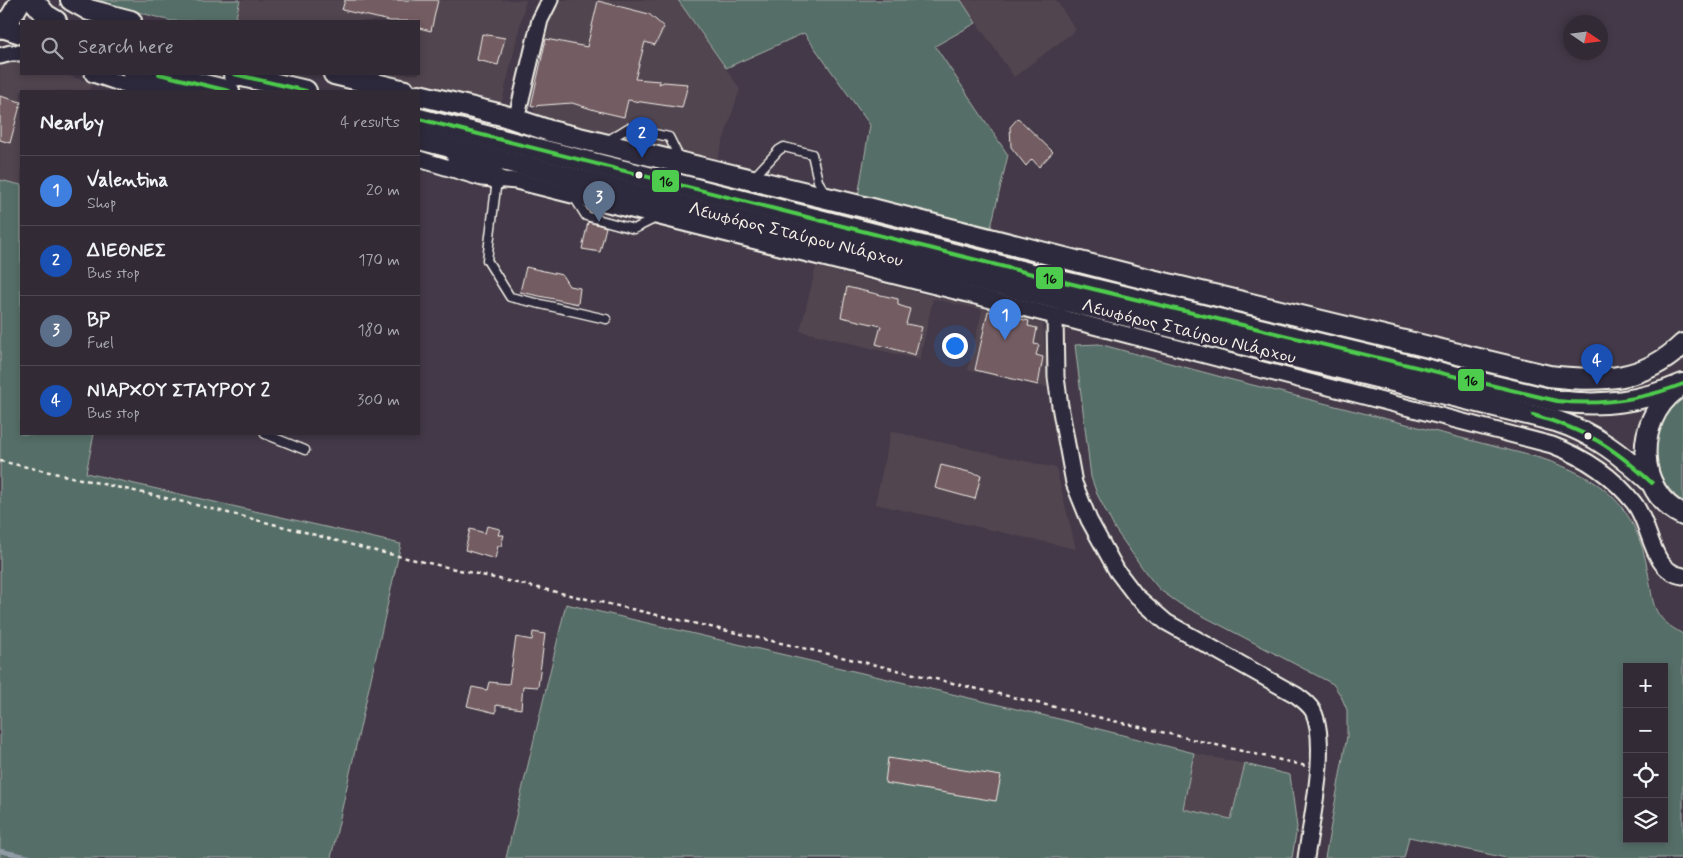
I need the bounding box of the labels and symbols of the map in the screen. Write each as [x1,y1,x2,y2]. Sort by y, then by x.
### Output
north arrow [1563,15,1608,60]
pin: 2 [626,117,658,158]
line badge: 16 [651,169,680,193]
unlabelled marker [634,170,644,180]
text: 16 [659,173,673,191]
pin: 3 [583,181,615,222]
street label: Λεωφόρος Σταύρου Νιάρχου [686,197,906,273]
line badge: 16 [1035,266,1064,290]
text: 16 [1043,270,1057,288]
street label: Λεωφόρος Σταύρου Νιάρχου [1079,294,1299,370]
pin: 1 [989,299,1021,340]
your location [942,333,968,359]
pin: 4 [1581,344,1613,385]
line badge: 16 [1457,368,1485,392]
text: 16 [1464,372,1478,390]
unlabelled marker [1583,431,1593,441]

